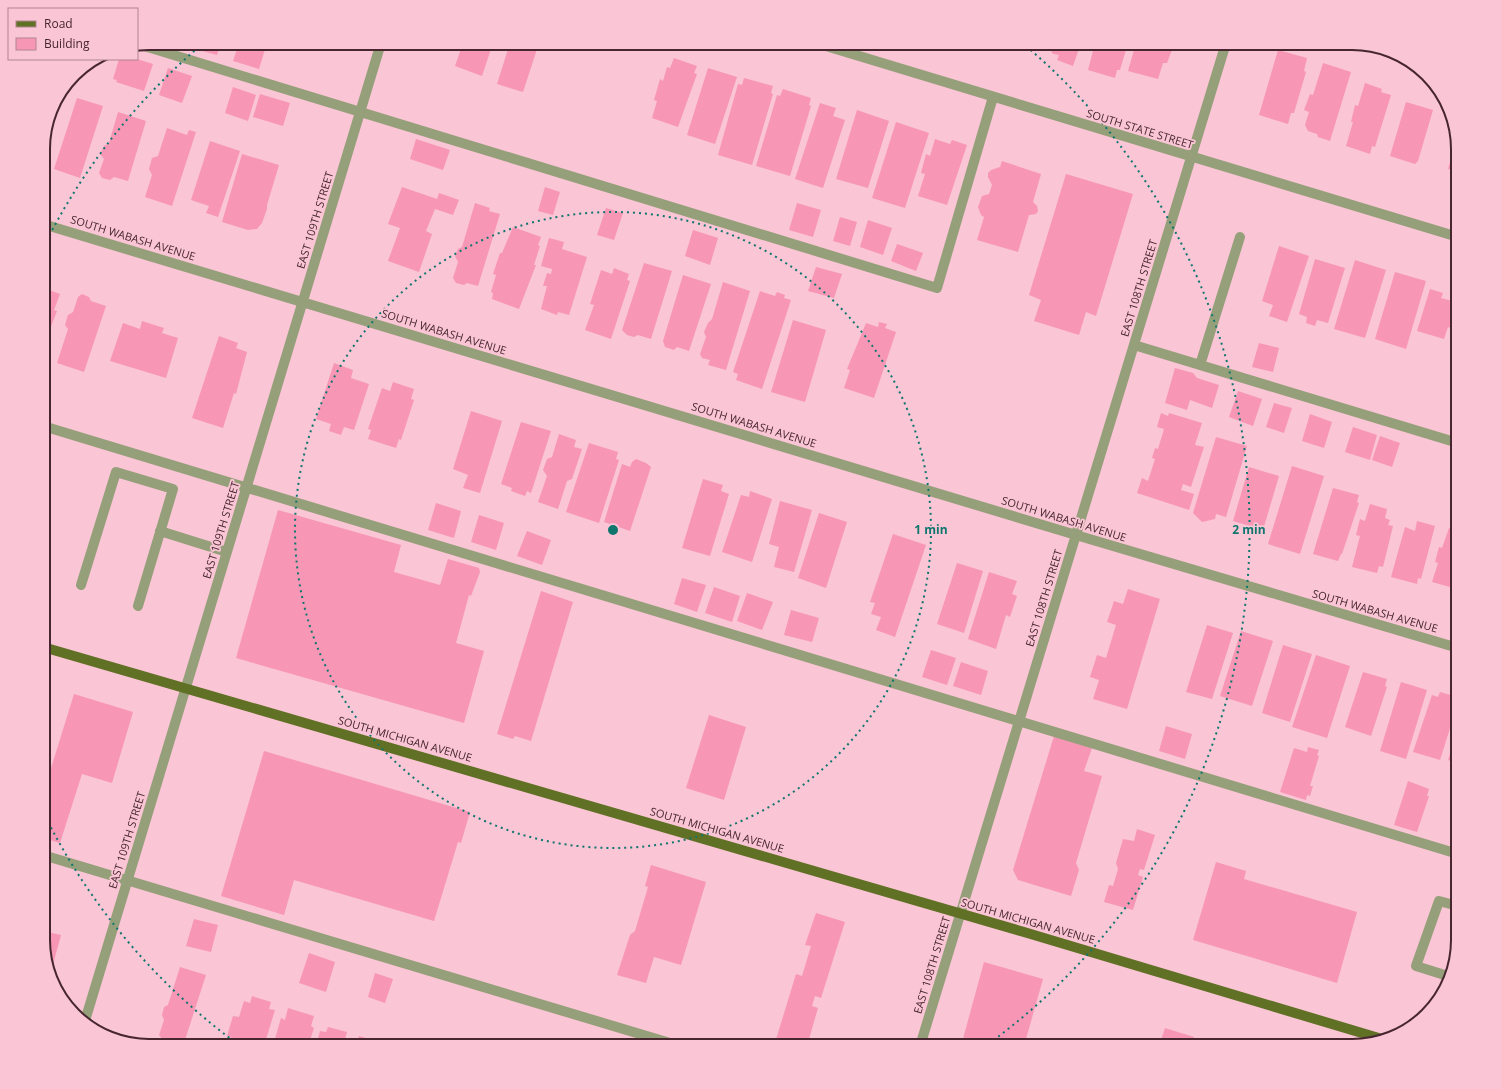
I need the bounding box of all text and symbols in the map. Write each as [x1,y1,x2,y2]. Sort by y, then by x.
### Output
legend [8,8,138,60]
text: Road [44,15,73,32]
text: Building [44,35,90,52]
street label: SOUTH STATE STREET [1085,105,1195,152]
street label: EAST 109TH STREET [293,169,336,270]
street label: SOUTH WABASH AVENUE [69,211,197,264]
street label: EAST 108TH STREET [1117,237,1160,338]
street label: SOUTH WABASH AVENUE [380,305,508,358]
street label: SOUTH WABASH AVENUE [690,398,818,451]
street label: EAST 109TH STREET [199,479,242,580]
street label: SOUTH WABASH AVENUE [1000,492,1128,545]
text: 1 min [914,521,948,538]
text: 2 min [1232,521,1266,538]
centre of rings [606,523,620,537]
street label: EAST 108TH STREET [1022,547,1065,648]
street label: SOUTH WABASH AVENUE [1311,585,1440,636]
street label: SOUTH MICHIGAN AVENUE [336,712,474,765]
street label: EAST 109TH STREET [105,789,148,890]
street label: SOUTH MICHIGAN AVENUE [648,803,786,856]
street label: SOUTH MICHIGAN AVENUE [959,894,1097,947]
street label: EAST 108TH STREET [910,914,953,1015]

